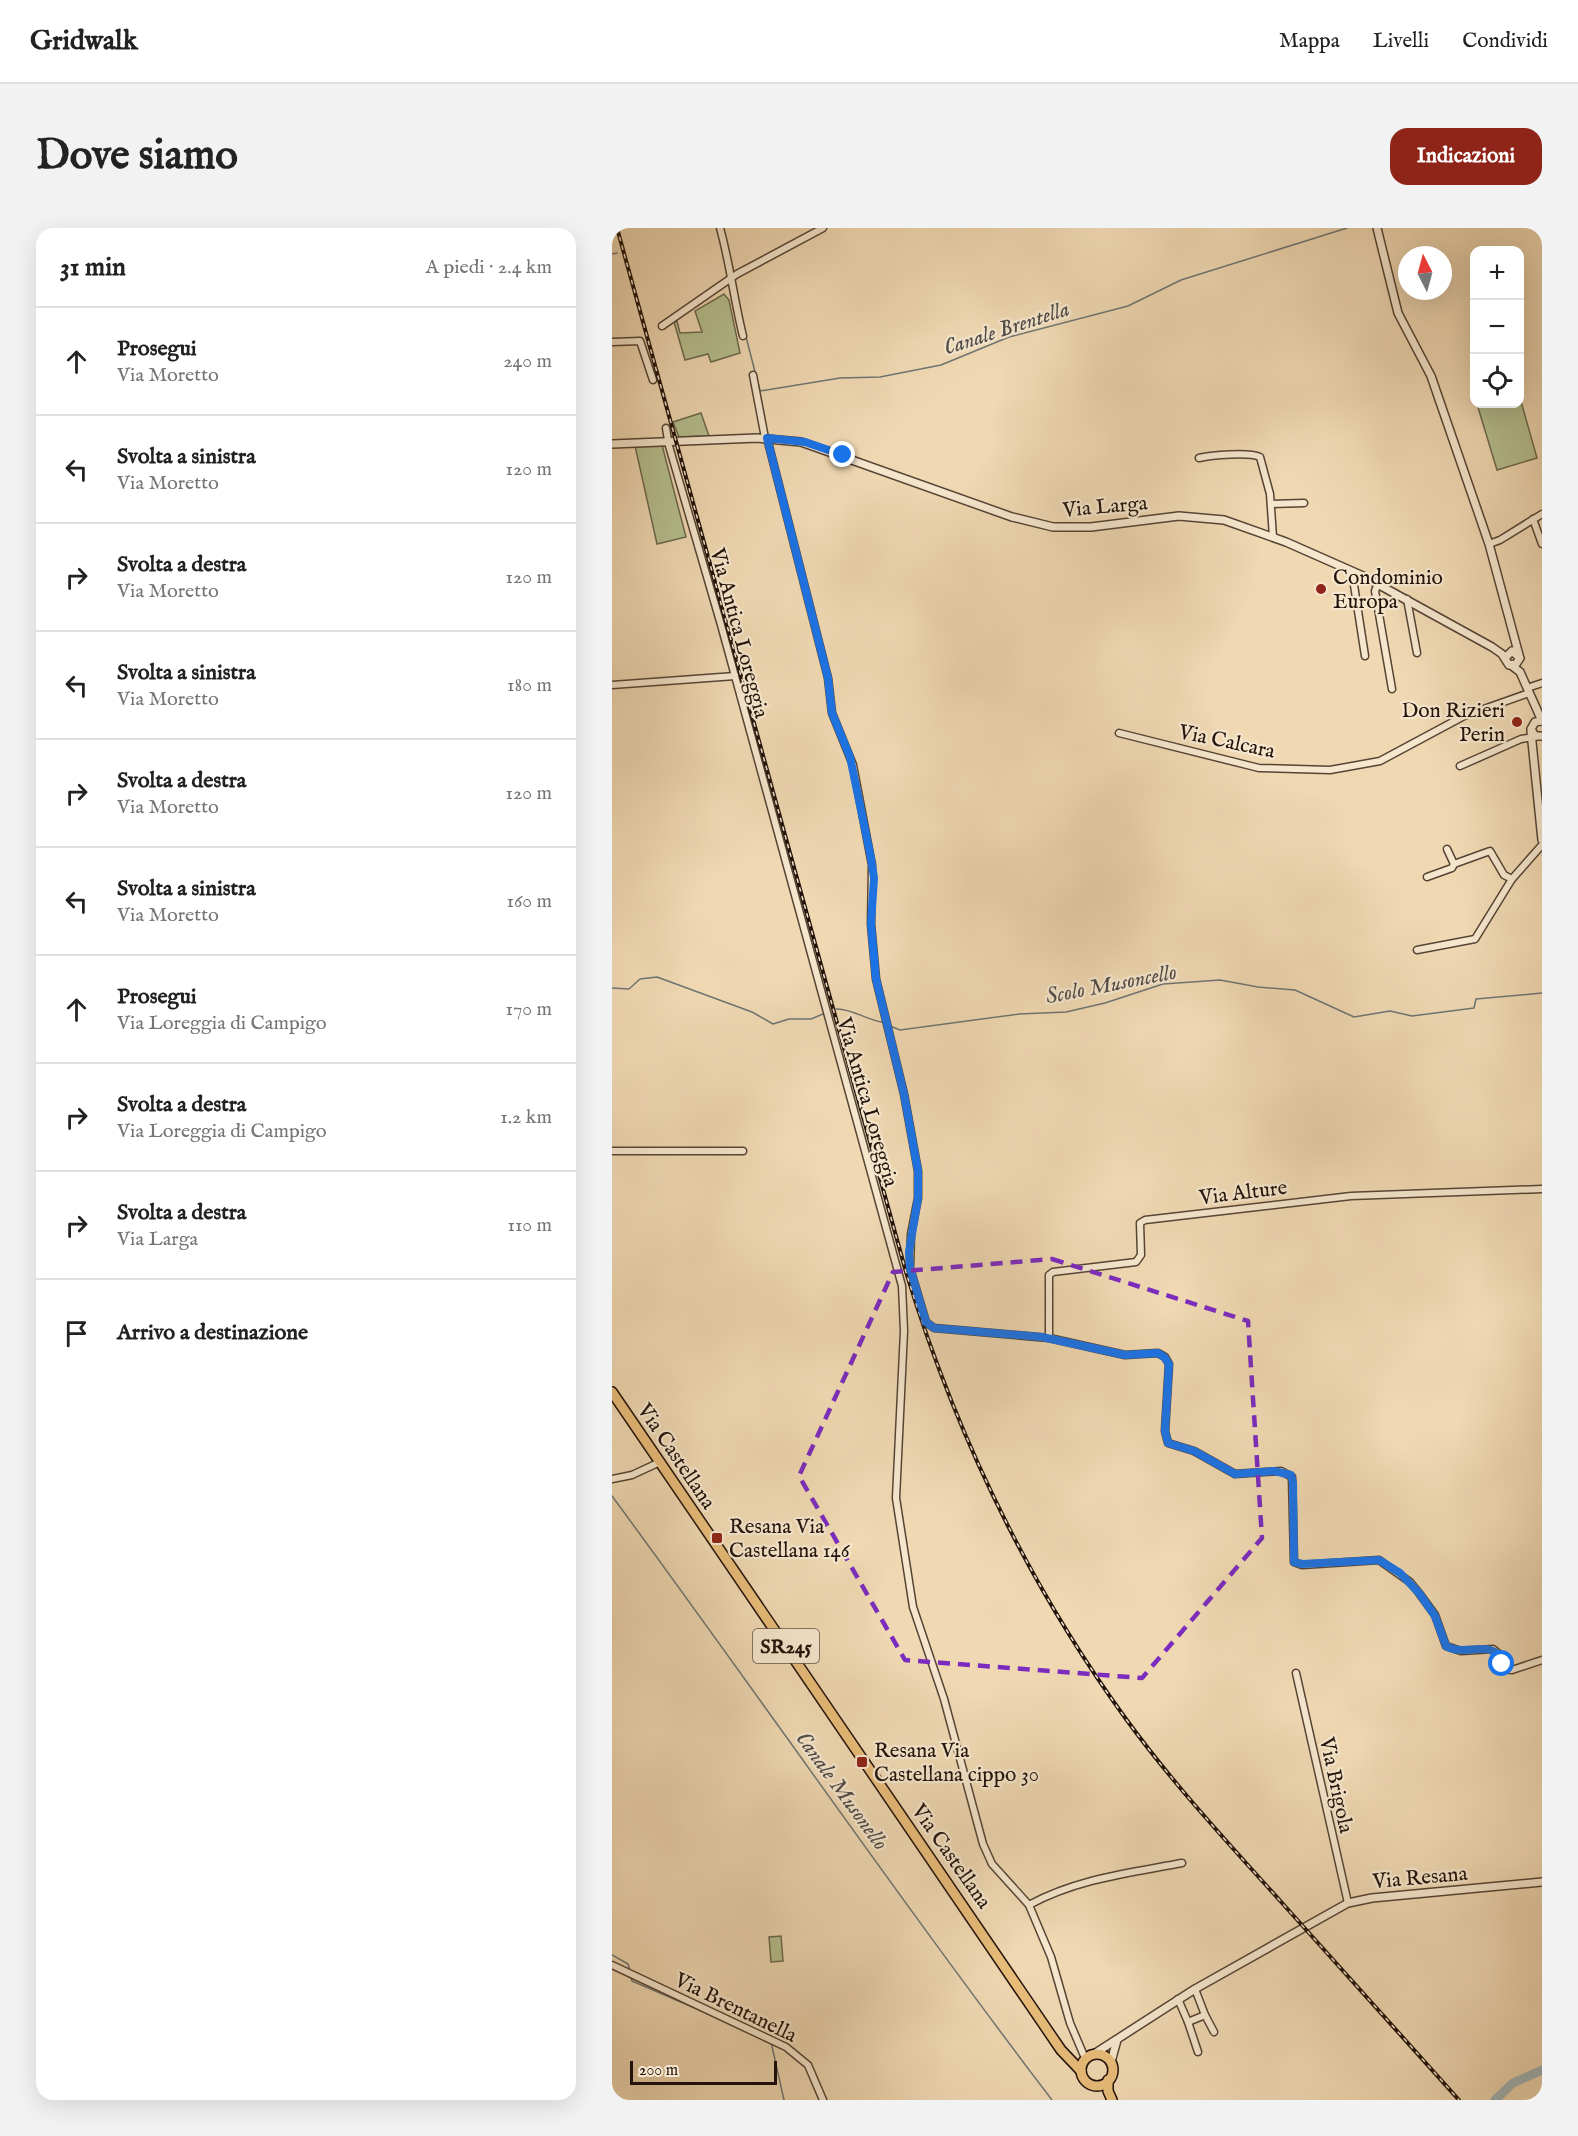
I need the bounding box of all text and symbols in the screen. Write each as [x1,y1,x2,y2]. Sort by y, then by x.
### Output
text: Gridwalk [30,24,138,59]
text: Mappa [1279,28,1340,55]
text: Livelli [1373,28,1429,55]
text: Condividi [1462,28,1548,55]
button: Indicazioni [1390,128,1542,185]
text: Dove siamo [36,130,238,183]
north arrow [1398,246,1452,300]
map controls [1470,246,1524,408]
button: + [1470,246,1524,300]
text: 31 min [60,251,126,284]
text: A piedi · 2.4 km [426,255,552,280]
water label: Canale Brentella [940,295,1073,362]
button: − [1470,300,1524,354]
text: Prosegui [117,335,197,363]
icon: ahead [60,345,93,378]
text: 240 m [503,349,552,374]
button: locate [1470,354,1524,408]
text: Via Moretto [117,363,219,388]
route end [829,441,855,467]
text: Svolta a sinistra [117,443,256,471]
icon: left [60,453,93,486]
text: 120 m [506,457,552,482]
text: Via Moretto [117,471,219,496]
street label: Via Larga [1061,490,1150,525]
street label: Via Antica Loreggia [703,544,774,722]
text: Svolta a destra [117,551,246,579]
icon: right [60,561,93,594]
text: 120 m [506,565,552,590]
place label: Condominio Europa [1333,565,1443,616]
text: Via Moretto [117,579,219,604]
marker: Condominio Europa [1314,582,1328,596]
text: Svolta a sinistra [117,659,256,687]
icon: left [60,669,93,702]
text: 180 m [507,673,552,698]
text: Via Moretto [117,687,219,712]
place label: Don Rizieri Perin [1401,698,1505,749]
marker: Don Rizieri Perin [1510,715,1524,729]
street label: Via Calcara [1175,719,1278,766]
text: Svolta a destra [117,767,246,795]
icon: right [60,777,93,810]
text: 120 m [506,781,552,806]
text: Via Moretto [117,795,219,820]
text: Svolta a sinistra [117,875,256,903]
icon: left [60,885,93,918]
text: 160 m [506,889,552,914]
text: Via Moretto [117,903,219,928]
water label: Scolo Musoncello [1044,959,1179,1011]
text: Prosegui [117,983,197,1011]
icon: ahead [60,993,93,1026]
text: 170 m [506,997,552,1022]
text: Via Loreggia di Campigo [117,1011,327,1036]
street label: Via Antica Loreggia [829,1014,904,1191]
text: Svolta a destra [117,1091,246,1119]
icon: right [60,1101,93,1134]
text: 1.2 km [500,1105,552,1130]
text: Via Loreggia di Campigo [117,1119,327,1144]
street label: Via Alture [1197,1175,1289,1212]
text: Svolta a destra [117,1199,246,1227]
icon: right [60,1209,93,1242]
text: 110 m [508,1213,552,1238]
text: Via Larga [117,1227,198,1252]
icon: arrive [60,1317,93,1350]
text: Arrivo a destinazione [117,1319,308,1347]
street label: Via Castellana [630,1398,722,1516]
place label: Resana Via Castellana 146 [729,1514,851,1565]
marker: Resana Via Castellana 146 [710,1531,724,1545]
road number: SR245 [753,1629,819,1663]
route start [1488,1650,1514,1676]
water label: Canale Musonello [789,1726,894,1856]
street label: Via Brigola [1312,1734,1359,1837]
place label: Resana Via Castellana cippo 30 [874,1738,1039,1789]
marker: Resana Via Castellana cippo 30 [855,1755,869,1769]
street label: Via Castellana [904,1798,997,1915]
street label: Via Resana [1371,1861,1470,1896]
street label: Via Brentanella [669,1967,802,2050]
scale bar [630,2058,777,2086]
text: 200 m [639,2061,678,2081]

